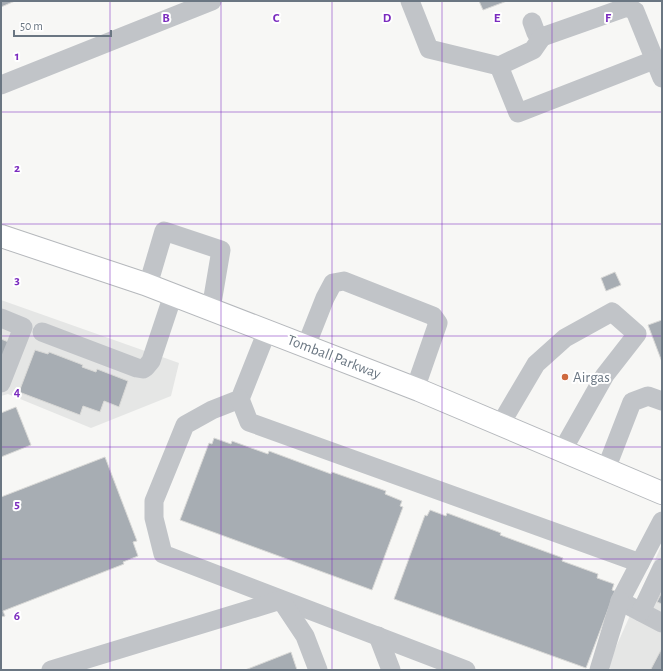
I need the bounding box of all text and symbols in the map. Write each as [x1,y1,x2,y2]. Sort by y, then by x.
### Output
scale bar [14,12,111,38]
text: B [162,12,170,25]
text: C [273,12,280,25]
text: D [383,12,392,25]
text: E [494,12,501,25]
text: F [605,12,612,25]
text: 50 m [20,20,43,32]
text: 1 [15,50,19,63]
text: 2 [14,162,20,175]
text: 3 [14,274,20,287]
street label: Tomball Parkway [285,332,383,382]
place label: Airgas [573,370,610,385]
marker: Airgas [560,372,570,382]
text: 4 [14,386,21,399]
text: 5 [14,498,20,511]
text: 6 [14,610,20,623]

